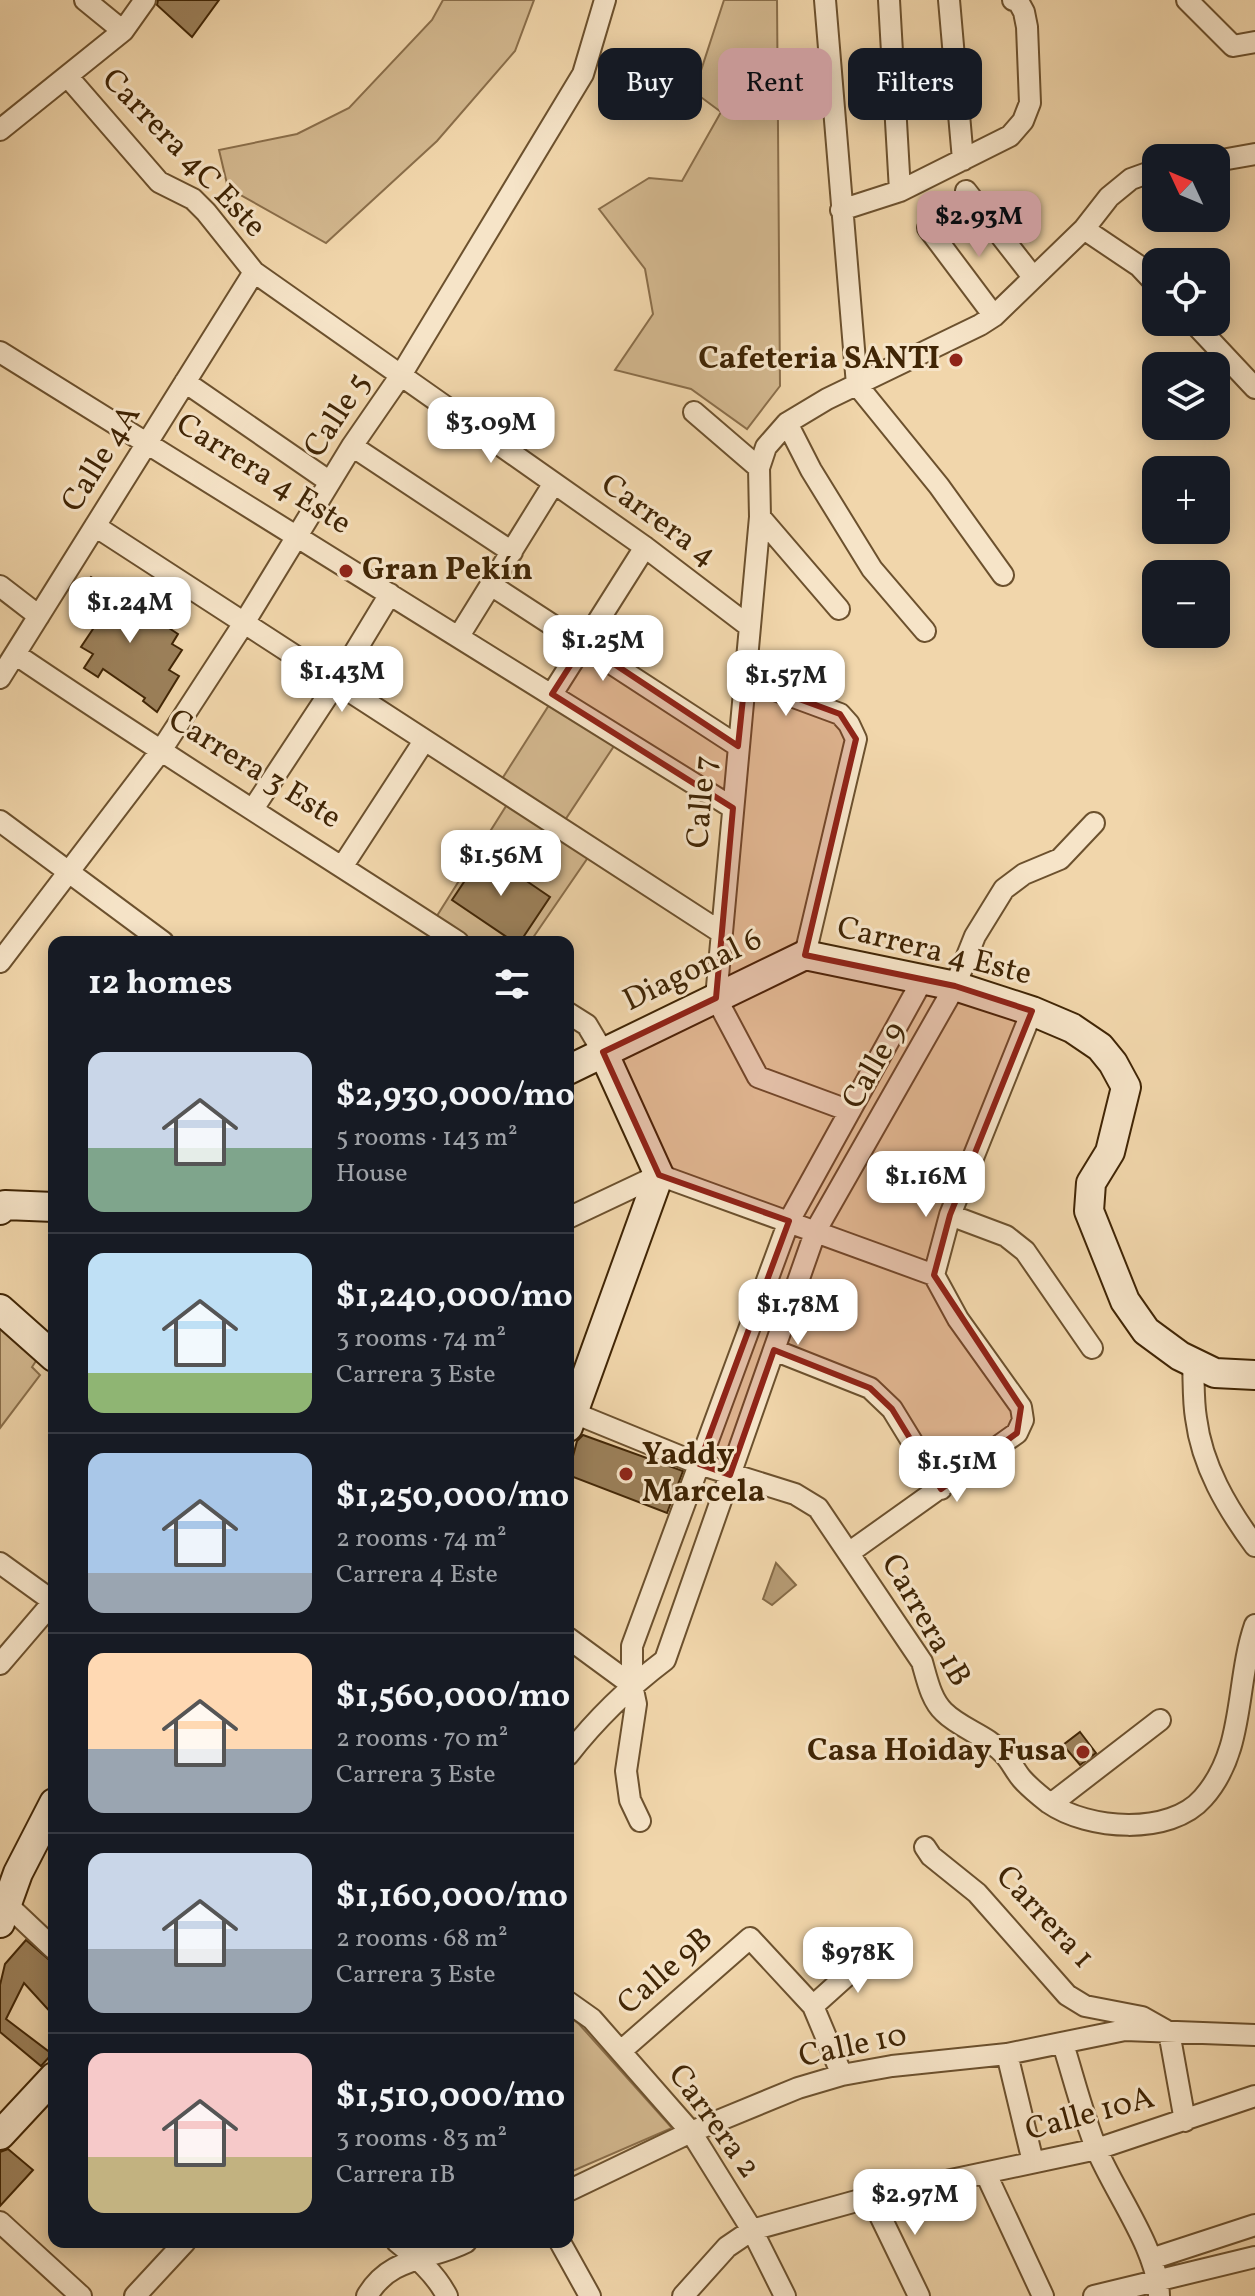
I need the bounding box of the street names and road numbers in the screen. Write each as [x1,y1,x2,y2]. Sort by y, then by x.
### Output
street label: Carrera 4C Este [91,60,275,248]
street label: Calle 5 [294,365,382,467]
street label: Calle 4A [52,397,152,521]
street label: Carrera 4 Este [167,404,359,546]
street label: Carrera 4 [591,464,725,578]
street label: Carrera 3 Este [159,699,349,841]
street label: Calle 7 [677,754,729,850]
street label: Carrera 4 Este [832,907,1036,997]
street label: Diagonal 6 [616,918,770,1024]
street label: Calle 9 [832,1014,918,1118]
street label: Carrera 1B [869,1546,981,1696]
street label: Carrera 1 [985,1857,1103,1979]
street label: Calle 9B [609,1918,723,2026]
street label: Calle 10 [795,2014,911,2080]
street label: Carrera 2 [656,2056,770,2188]
street label: Calle 10A [1021,2077,1159,2153]

